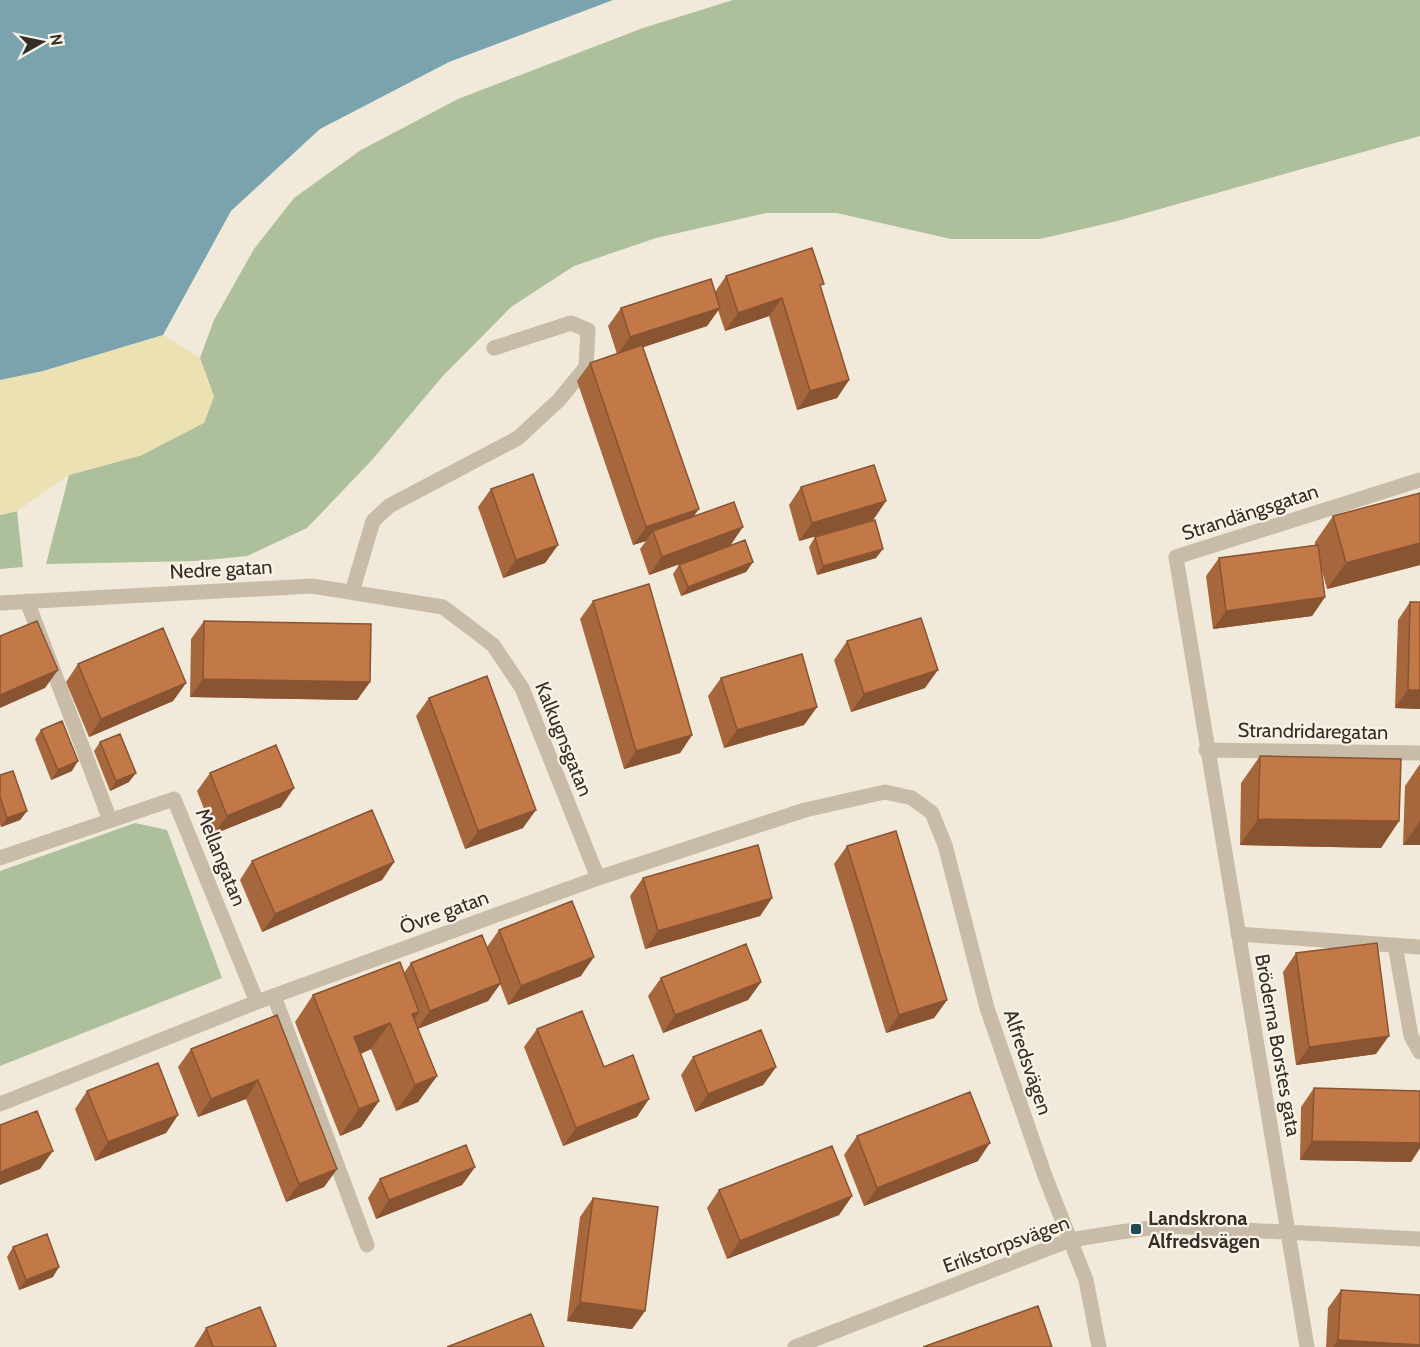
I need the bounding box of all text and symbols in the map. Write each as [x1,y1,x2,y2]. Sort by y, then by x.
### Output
north arrow [12,12,72,72]
text: N [46,33,67,47]
street label: Strandängsgatan [1179,479,1321,545]
street label: Nedre gatan [169,554,273,584]
street label: Kalkugnsgatan [530,678,598,800]
street label: Strandridaregatan [1237,718,1389,744]
street label: Mellangatan [191,805,251,909]
street label: Övre gatan [396,885,492,939]
street label: Bröderna Borstes gata [1250,952,1306,1138]
street label: Alfredsvägen [999,1006,1057,1118]
place label: Landskrona Alfredsvägen [1148,1206,1260,1253]
street label: Erikstorpsvägen [939,1210,1073,1278]
marker: Landskrona Alfredsvägen [1129,1222,1143,1236]

